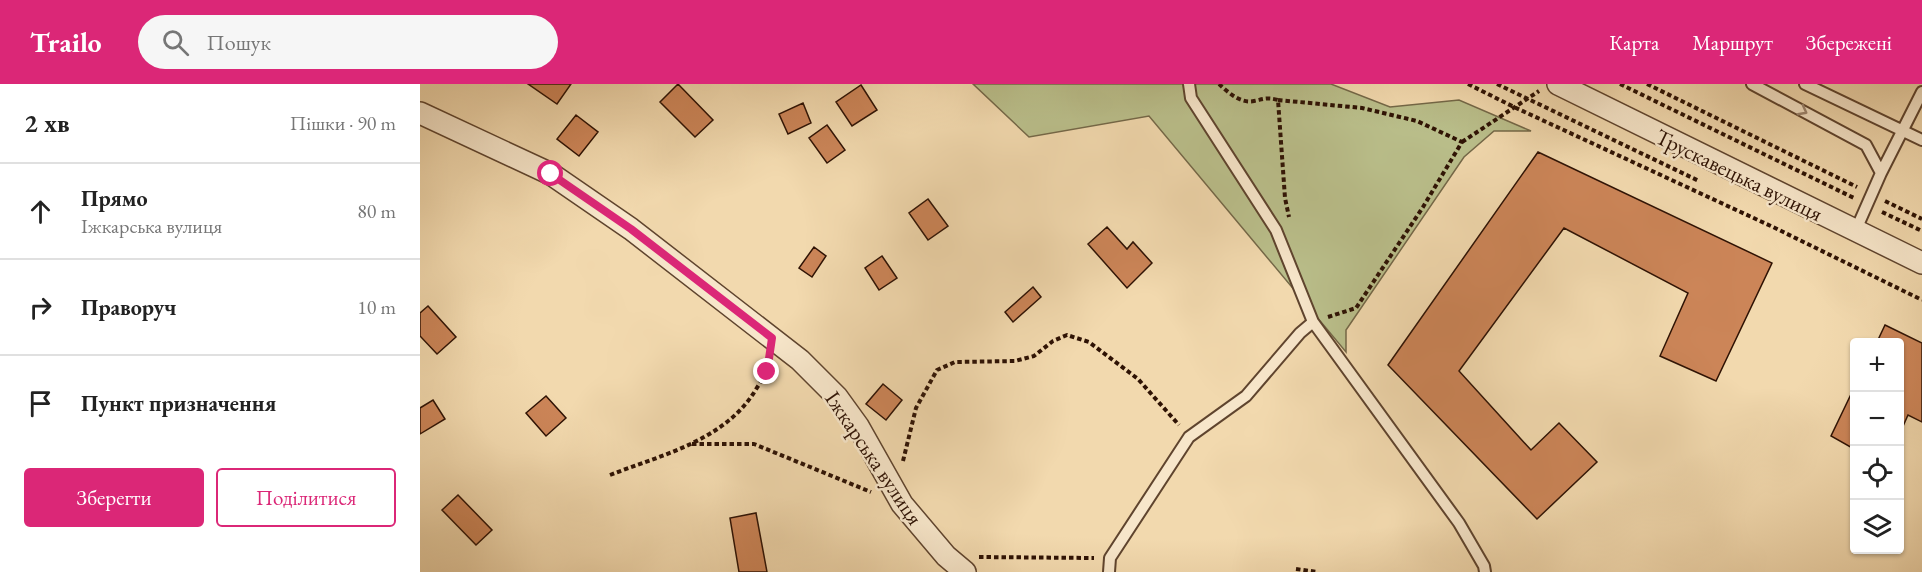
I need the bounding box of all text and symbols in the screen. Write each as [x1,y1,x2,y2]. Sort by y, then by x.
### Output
search box [138,15,558,69]
text: Trailo [30,24,102,60]
icon: search [159,26,192,59]
text: Пошук [207,28,271,57]
text: Карта [1609,29,1659,56]
text: Маршрут [1692,29,1773,56]
text: Збережені [1806,29,1892,56]
one-way arrow [1797,104,1808,116]
text: 2 хв [24,106,70,140]
text: Пішки · 90 m [290,110,396,136]
street label: Трускавецька вулиця [1651,122,1828,228]
route start [537,160,563,186]
text: Прямо [81,184,148,213]
icon: ahead [24,195,57,228]
text: 80 m [357,198,396,224]
text: Іжкарська вулиця [81,213,222,239]
icon: right [24,291,57,324]
text: Праворуч [81,293,177,322]
text: 10 m [357,294,396,320]
map controls [1850,338,1904,554]
button: + [1850,338,1904,392]
route end [753,358,779,384]
street label: Іжкарська вулиця [819,386,930,531]
icon: arrive [24,387,57,420]
text: Пункт призначення [81,389,276,418]
button: − [1850,392,1904,446]
button: locate [1850,446,1904,500]
button: Зберегти [24,468,204,527]
button: Поділитися [216,468,396,527]
button: layers [1850,500,1904,554]

